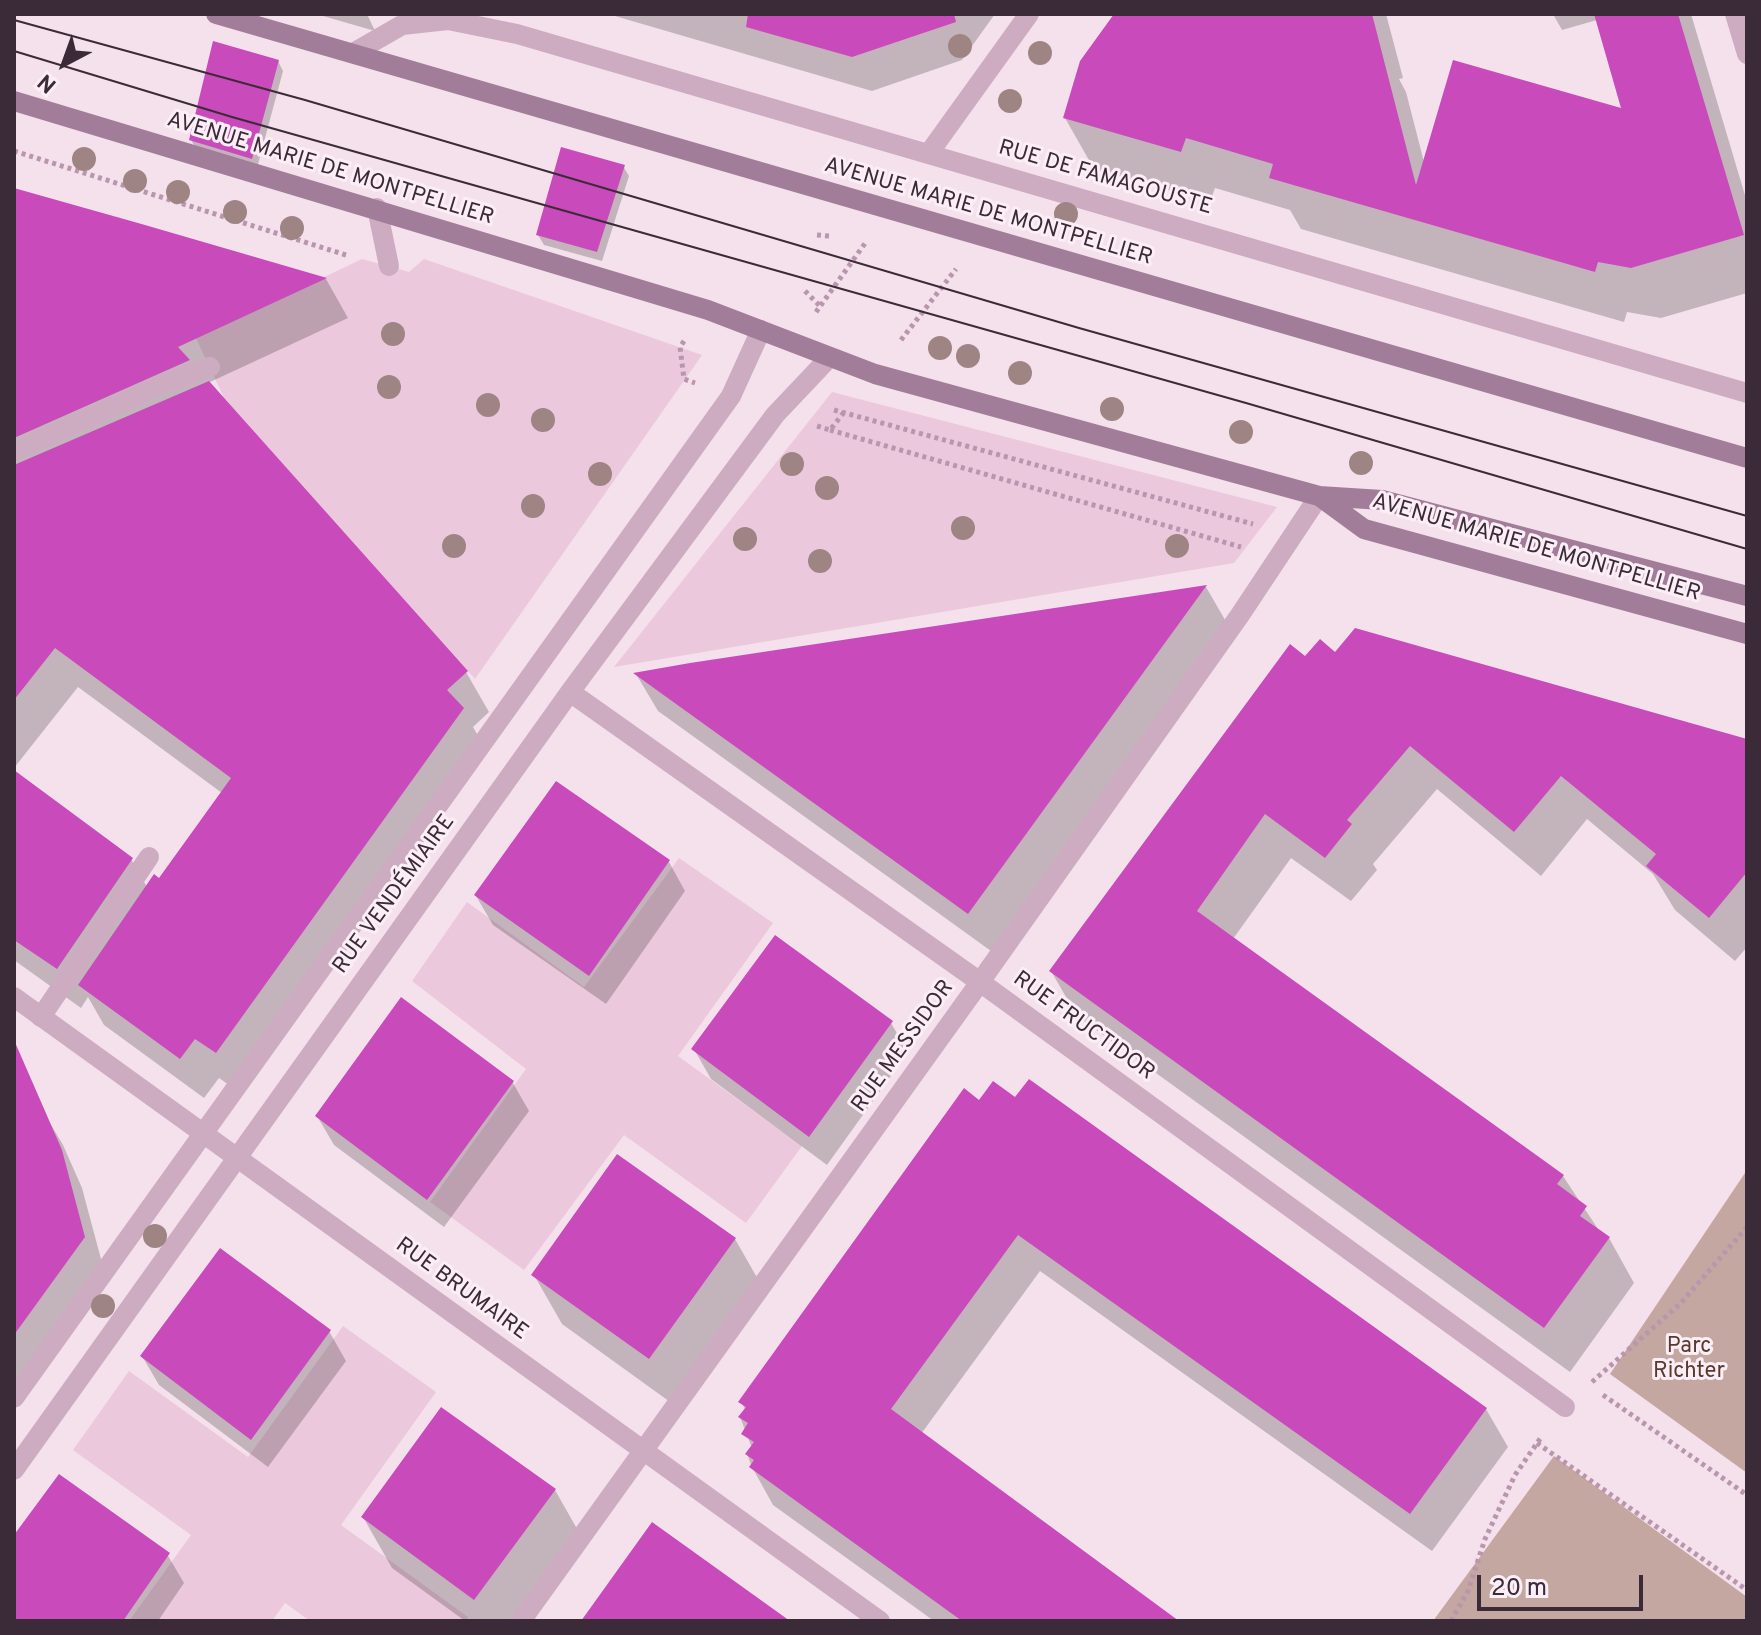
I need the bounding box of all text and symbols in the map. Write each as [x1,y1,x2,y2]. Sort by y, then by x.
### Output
north arrow [24,24,104,104]
text: N [33,67,63,98]
street label: AVENUE MARIE DE MONTPELLIER [163,108,497,232]
street label: RUE DE FAMAGOUSTE [995,136,1215,222]
street label: AVENUE MARIE DE MONTPELLIER [821,153,1155,273]
street label: AVENUE MARIE DE MONTPELLIER [1369,489,1703,609]
street label: RUE VENDÉMIAIRE [328,810,462,980]
street label: RUE FRUCTIDOR [1007,967,1159,1087]
street label: RUE MESSIDOR [847,976,961,1118]
street label: RUE BRUMAIRE [390,1233,532,1347]
park label: Parc Richter [1653,1335,1725,1386]
scale bar [1481,1559,1647,1609]
text: 20 m [1491,1574,1547,1604]

